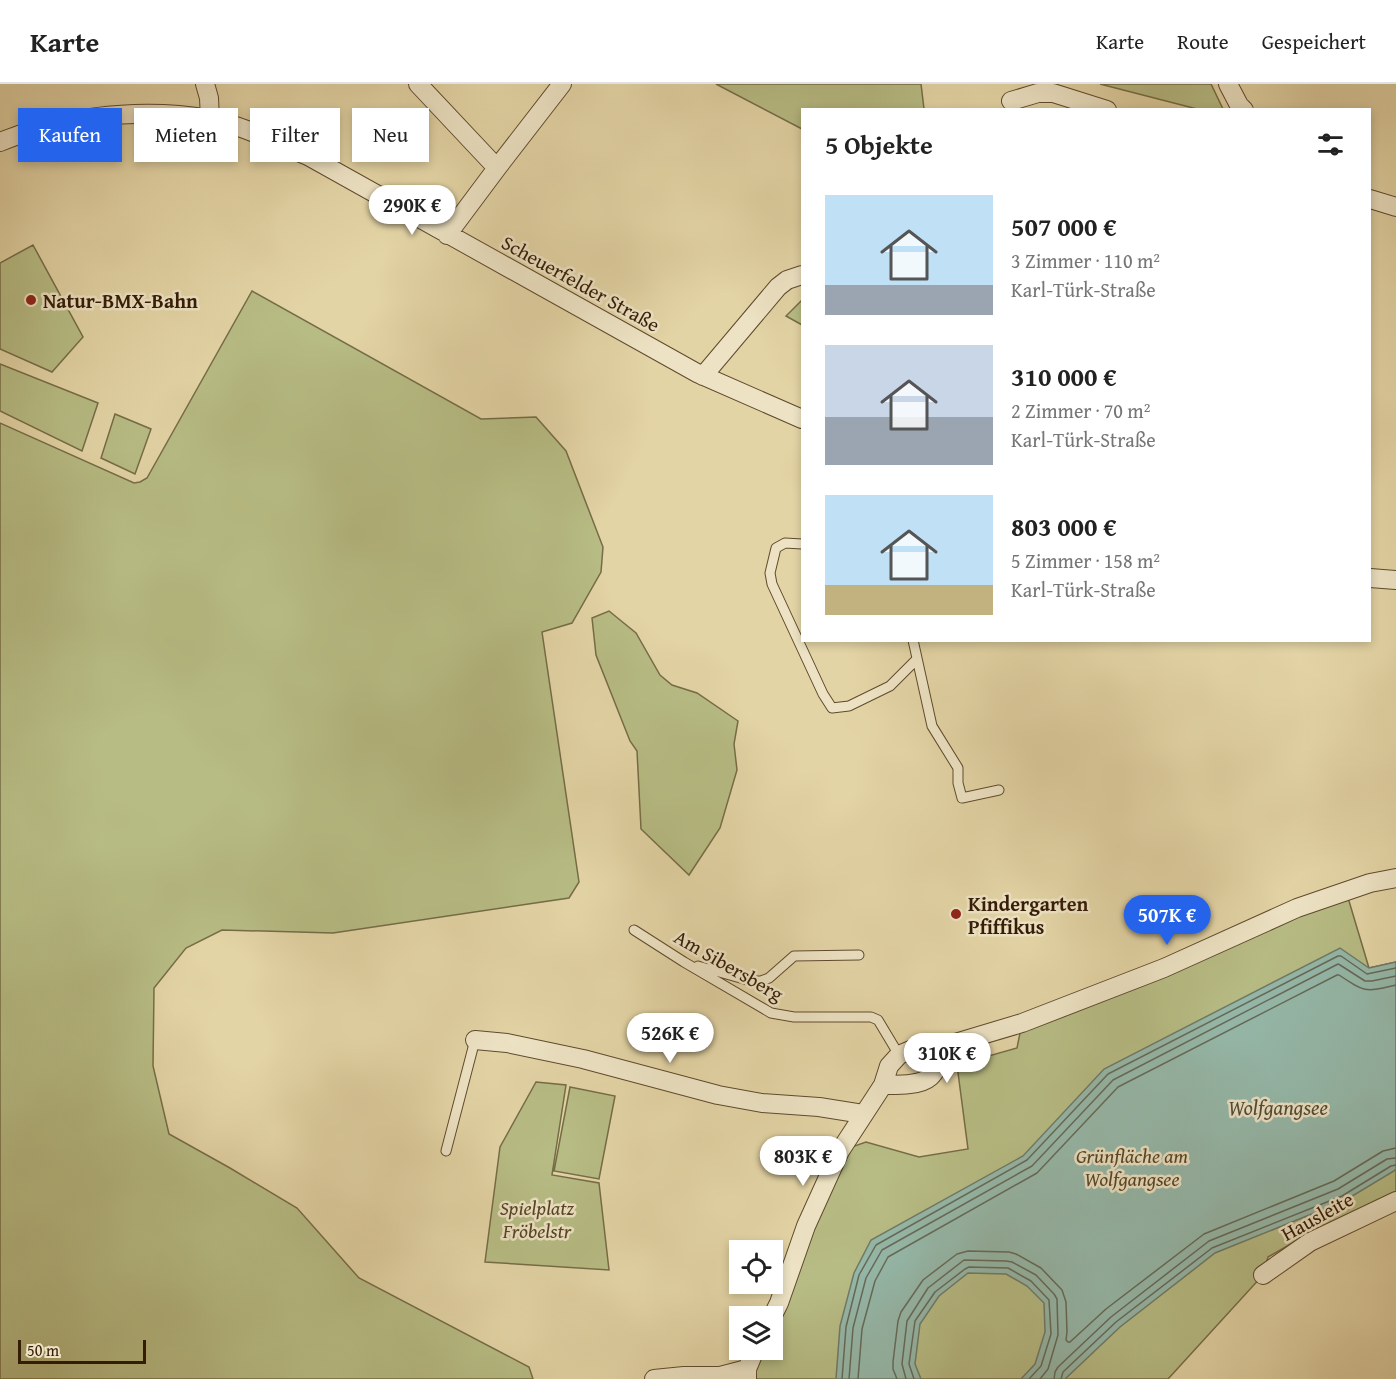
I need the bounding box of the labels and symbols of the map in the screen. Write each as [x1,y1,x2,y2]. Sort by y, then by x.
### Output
pin: 290K € [363,185,461,236]
street label: Scheuerfelder Straße [497,227,665,339]
place label: Natur-BMX-Bahn [43,286,198,315]
marker: Natur-BMX-Bahn [24,293,38,307]
place label: Kindergarten Pfiffikus [968,889,1089,941]
pin: 507K € [1118,895,1216,946]
marker: Kindergarten Pfiffikus [949,907,963,921]
street label: Am Sibersberg [669,922,789,1008]
pin: 526K € [621,1013,719,1064]
pin: 310K € [898,1033,996,1084]
water label: Wolfgangsee [1228,1092,1328,1123]
pin: 803K € [754,1136,852,1187]
park label: Grünfläche am Wolfgangsee [1076,1141,1188,1193]
street label: Hausleite [1276,1184,1358,1248]
park label: Spielplatz Fröbelstr [500,1193,575,1245]
scale bar [18,1337,146,1364]

